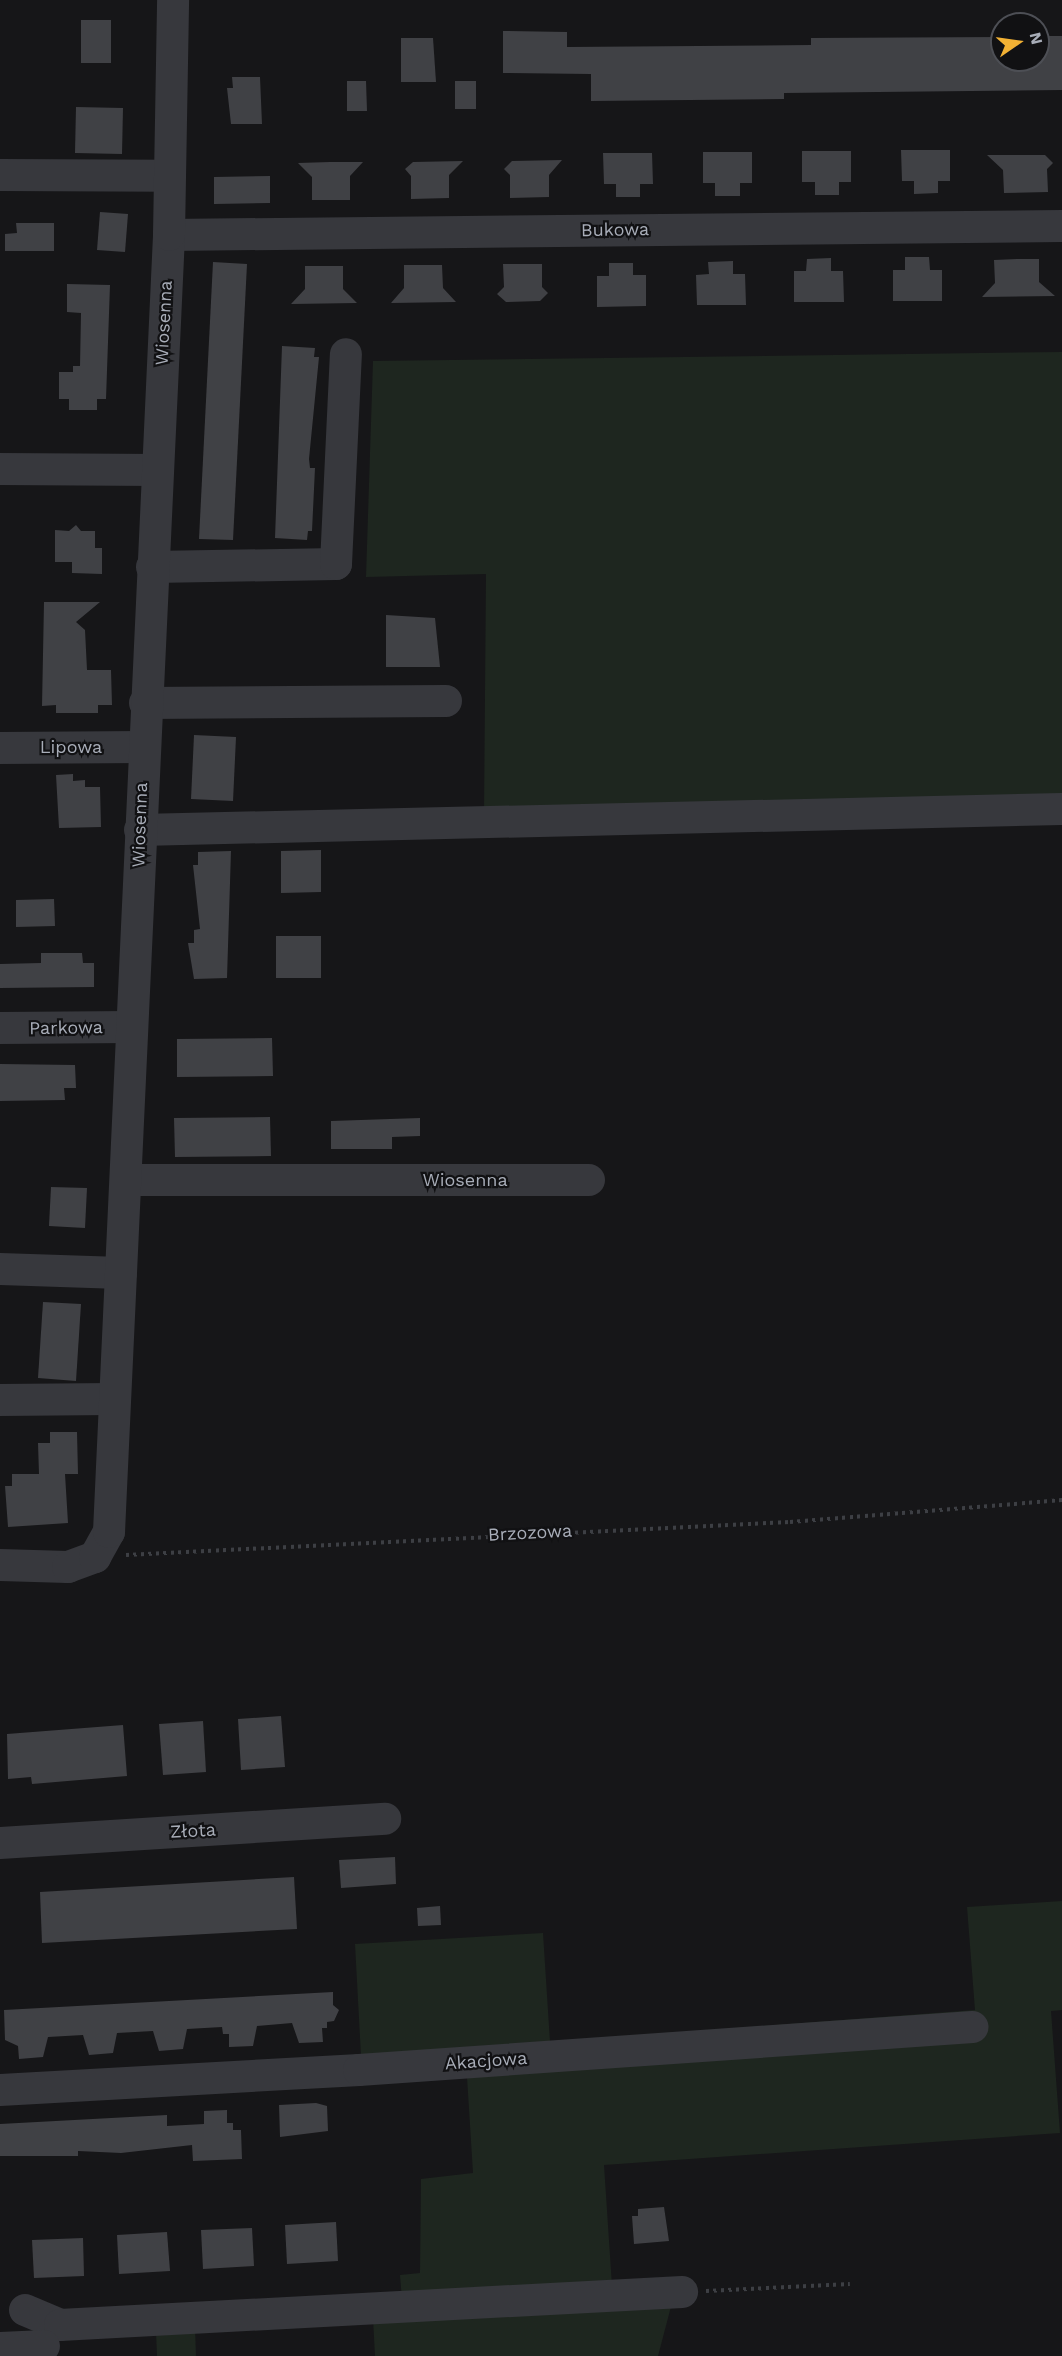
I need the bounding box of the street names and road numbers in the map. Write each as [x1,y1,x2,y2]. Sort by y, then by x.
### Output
street label: Bukowa [581,219,649,241]
street label: Wiosenna [151,280,177,366]
street label: Lipowa [40,736,102,758]
street label: Wiosenna [128,782,152,868]
street label: Parkowa [29,1017,103,1039]
street label: Wiosenna [422,1169,508,1191]
street label: Brzozowa [487,1520,573,1546]
street label: Złota [170,1819,216,1843]
street label: Akacjowa [444,2047,528,2075]

